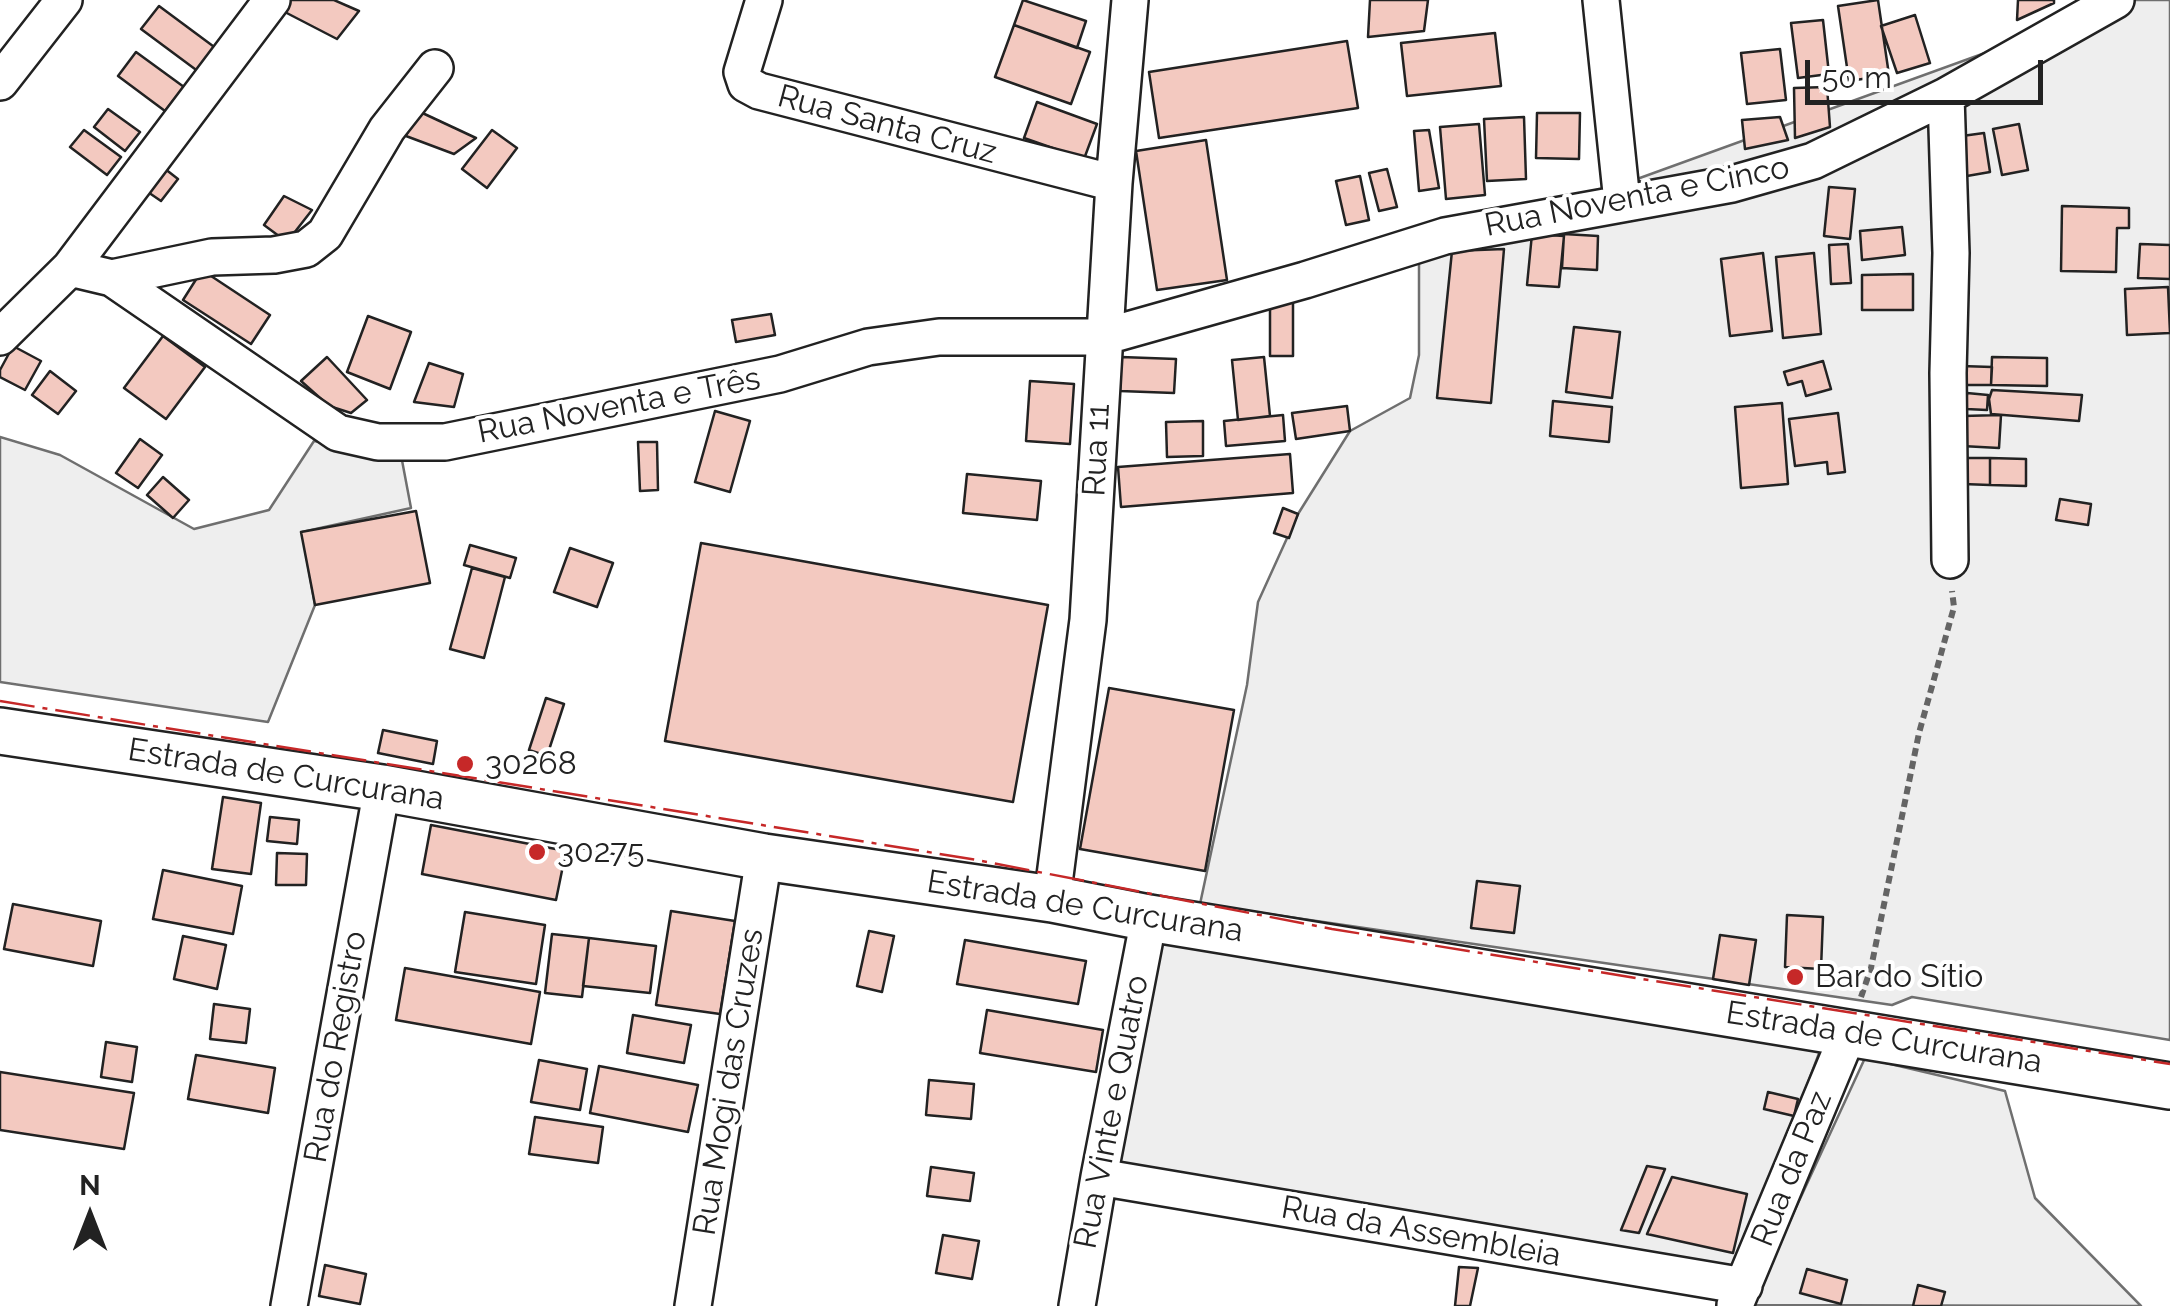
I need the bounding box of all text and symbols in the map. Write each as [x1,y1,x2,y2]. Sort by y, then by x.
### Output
scale bar [1810,40,2048,102]
text: 50 m [1822,60,1892,95]
street label: Rua Santa Cruz [773,77,1001,173]
street label: Rua Noventa e Cinco [1482,149,1792,245]
street label: Rua Noventa e Três [475,360,763,452]
street label: Rua 11 [1075,403,1119,497]
street label: Estrada de Curcurana [125,731,447,819]
place label: 30268 [485,745,577,783]
marker: 30268 [454,753,476,775]
place label: 30275 [557,833,644,871]
marker: 30275 [526,841,548,863]
street label: Estrada de Curcurana [924,863,1246,951]
street label: Rua Mogi das Cruzes [686,926,772,1238]
street label: Rua do Registro [297,928,375,1166]
place label: Bar do Sítio [1815,958,1983,996]
marker: Bar do Sítio [1784,966,1806,988]
street label: Rua Vinte e Quatro [1067,972,1157,1252]
street label: Estrada de Curcurana [1723,994,2045,1082]
street label: Rua da Paz [1744,1086,1840,1252]
north arrow [40,1166,140,1266]
text: N [79,1169,101,1202]
street label: Rua da Assembleia [1278,1189,1564,1275]

